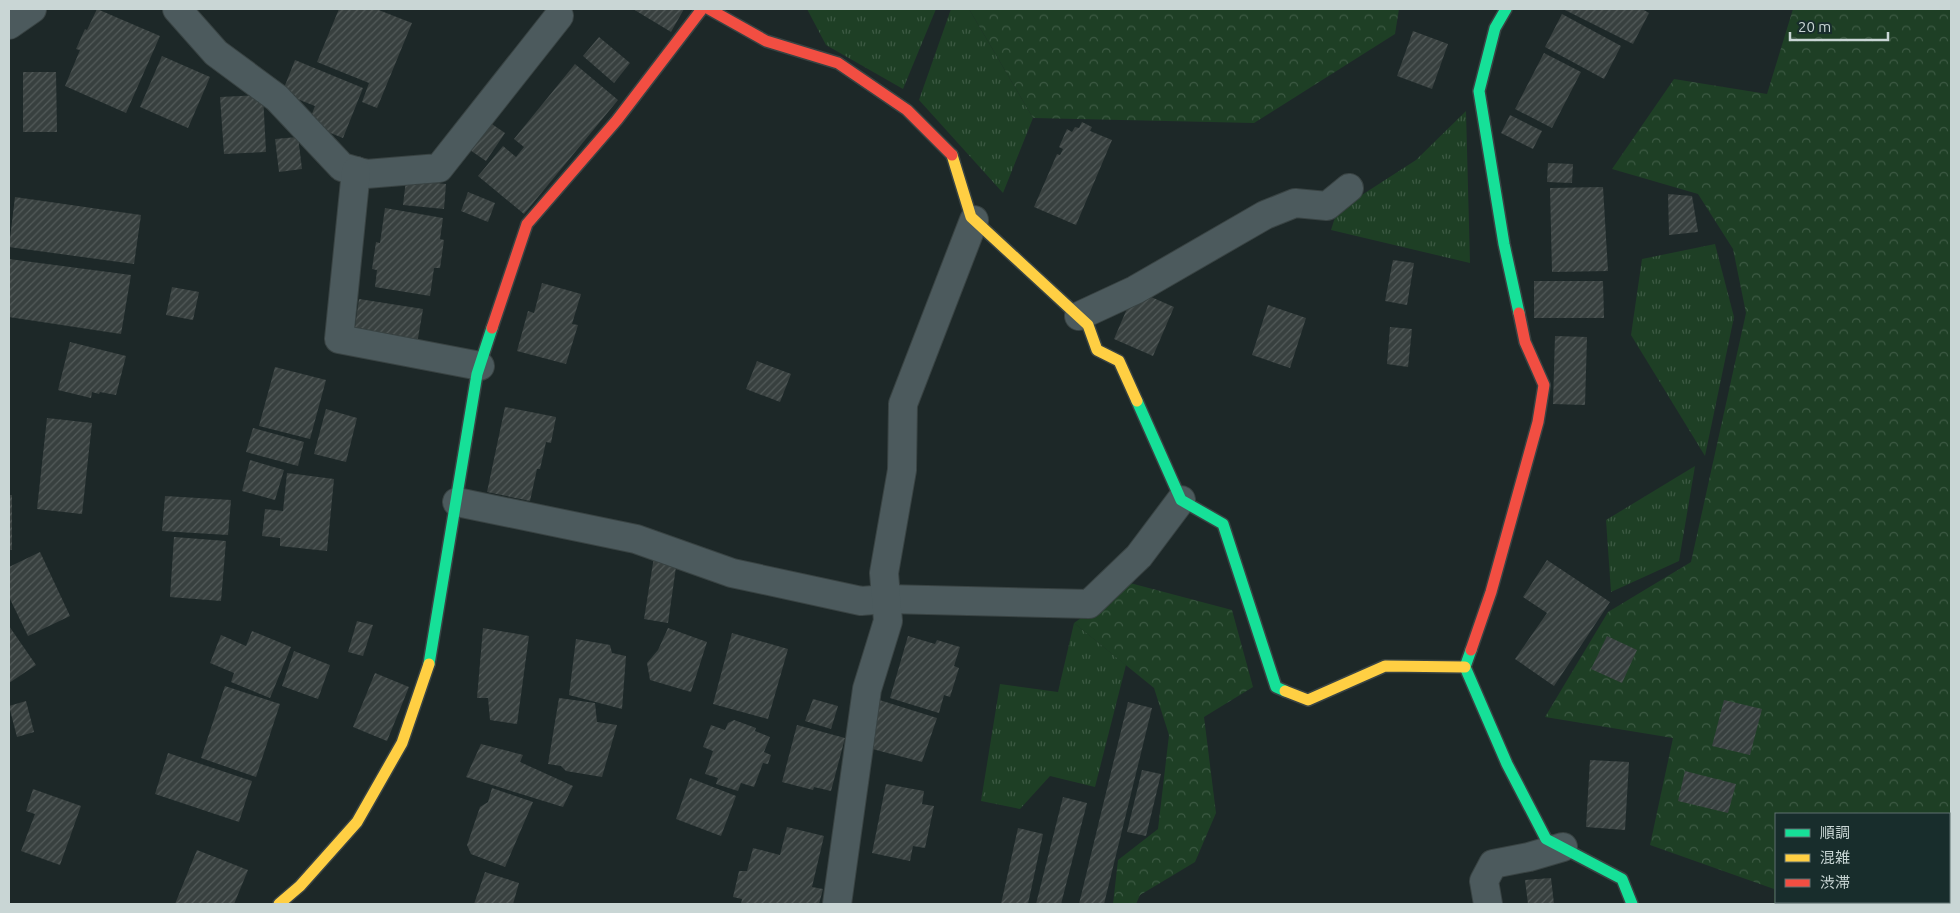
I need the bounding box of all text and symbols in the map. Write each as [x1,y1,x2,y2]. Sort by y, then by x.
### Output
scale bar [1790,10,1888,42]
text: 20 m [1798,18,1831,35]
legend [1775,813,1950,903]
text: 順調 [1820,824,1850,841]
text: 混雑 [1820,849,1850,866]
text: 渋滞 [1820,874,1850,891]

